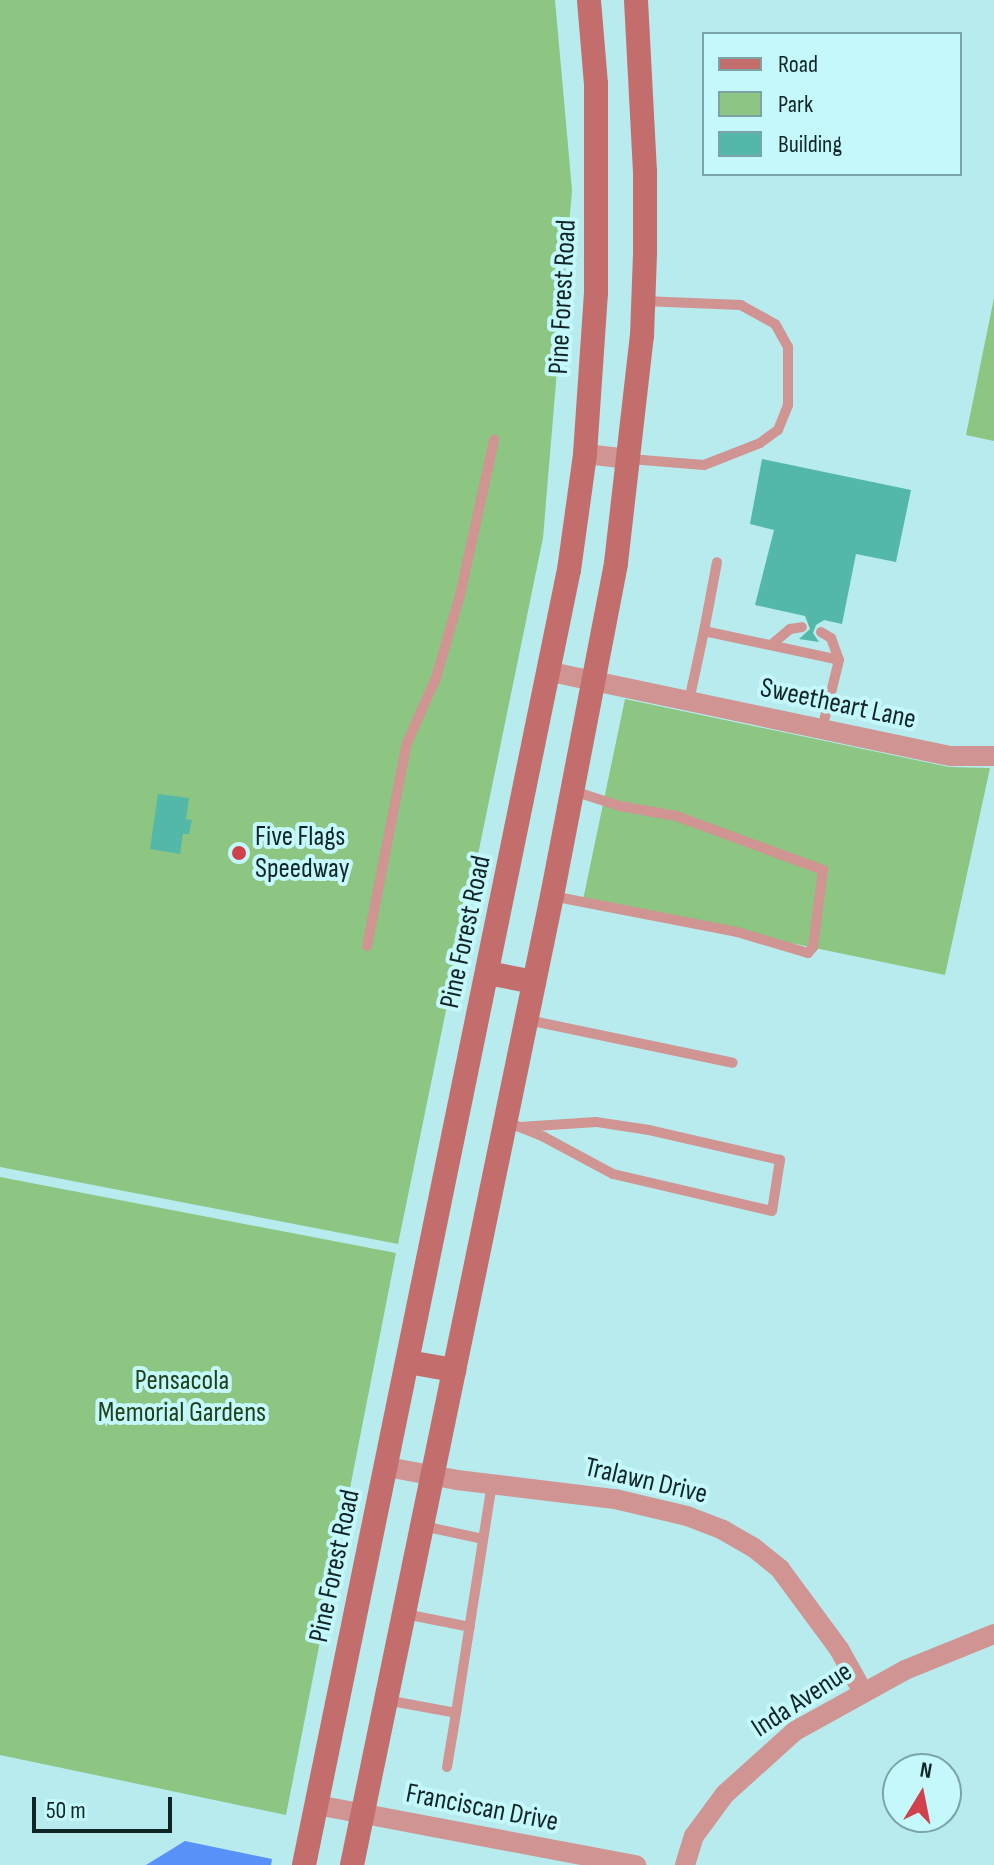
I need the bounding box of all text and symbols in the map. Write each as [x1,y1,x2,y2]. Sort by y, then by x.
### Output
legend [702,32,962,176]
text: Road [778,50,818,79]
text: Park [778,90,813,119]
text: Building [778,130,842,159]
street label: Pine Forest Road [542,219,584,375]
street label: Sweetheart Lane [757,671,919,737]
place label: Five Flags Speedway [255,820,349,886]
marker: Five Flags Speedway [230,844,248,862]
street label: Pine Forest Road [433,853,499,1011]
park label: Pensacola Memorial Gardens [98,1364,266,1430]
street label: Tralawn Drive [582,1451,710,1511]
street label: Pine Forest Road [302,1487,368,1645]
street label: Inda Avenue [745,1655,859,1745]
north arrow [882,1753,962,1833]
text: N [918,1757,934,1785]
street label: Franciscan Drive [403,1777,561,1839]
scale bar [36,1781,176,1831]
text: 50 m [46,1796,86,1825]

